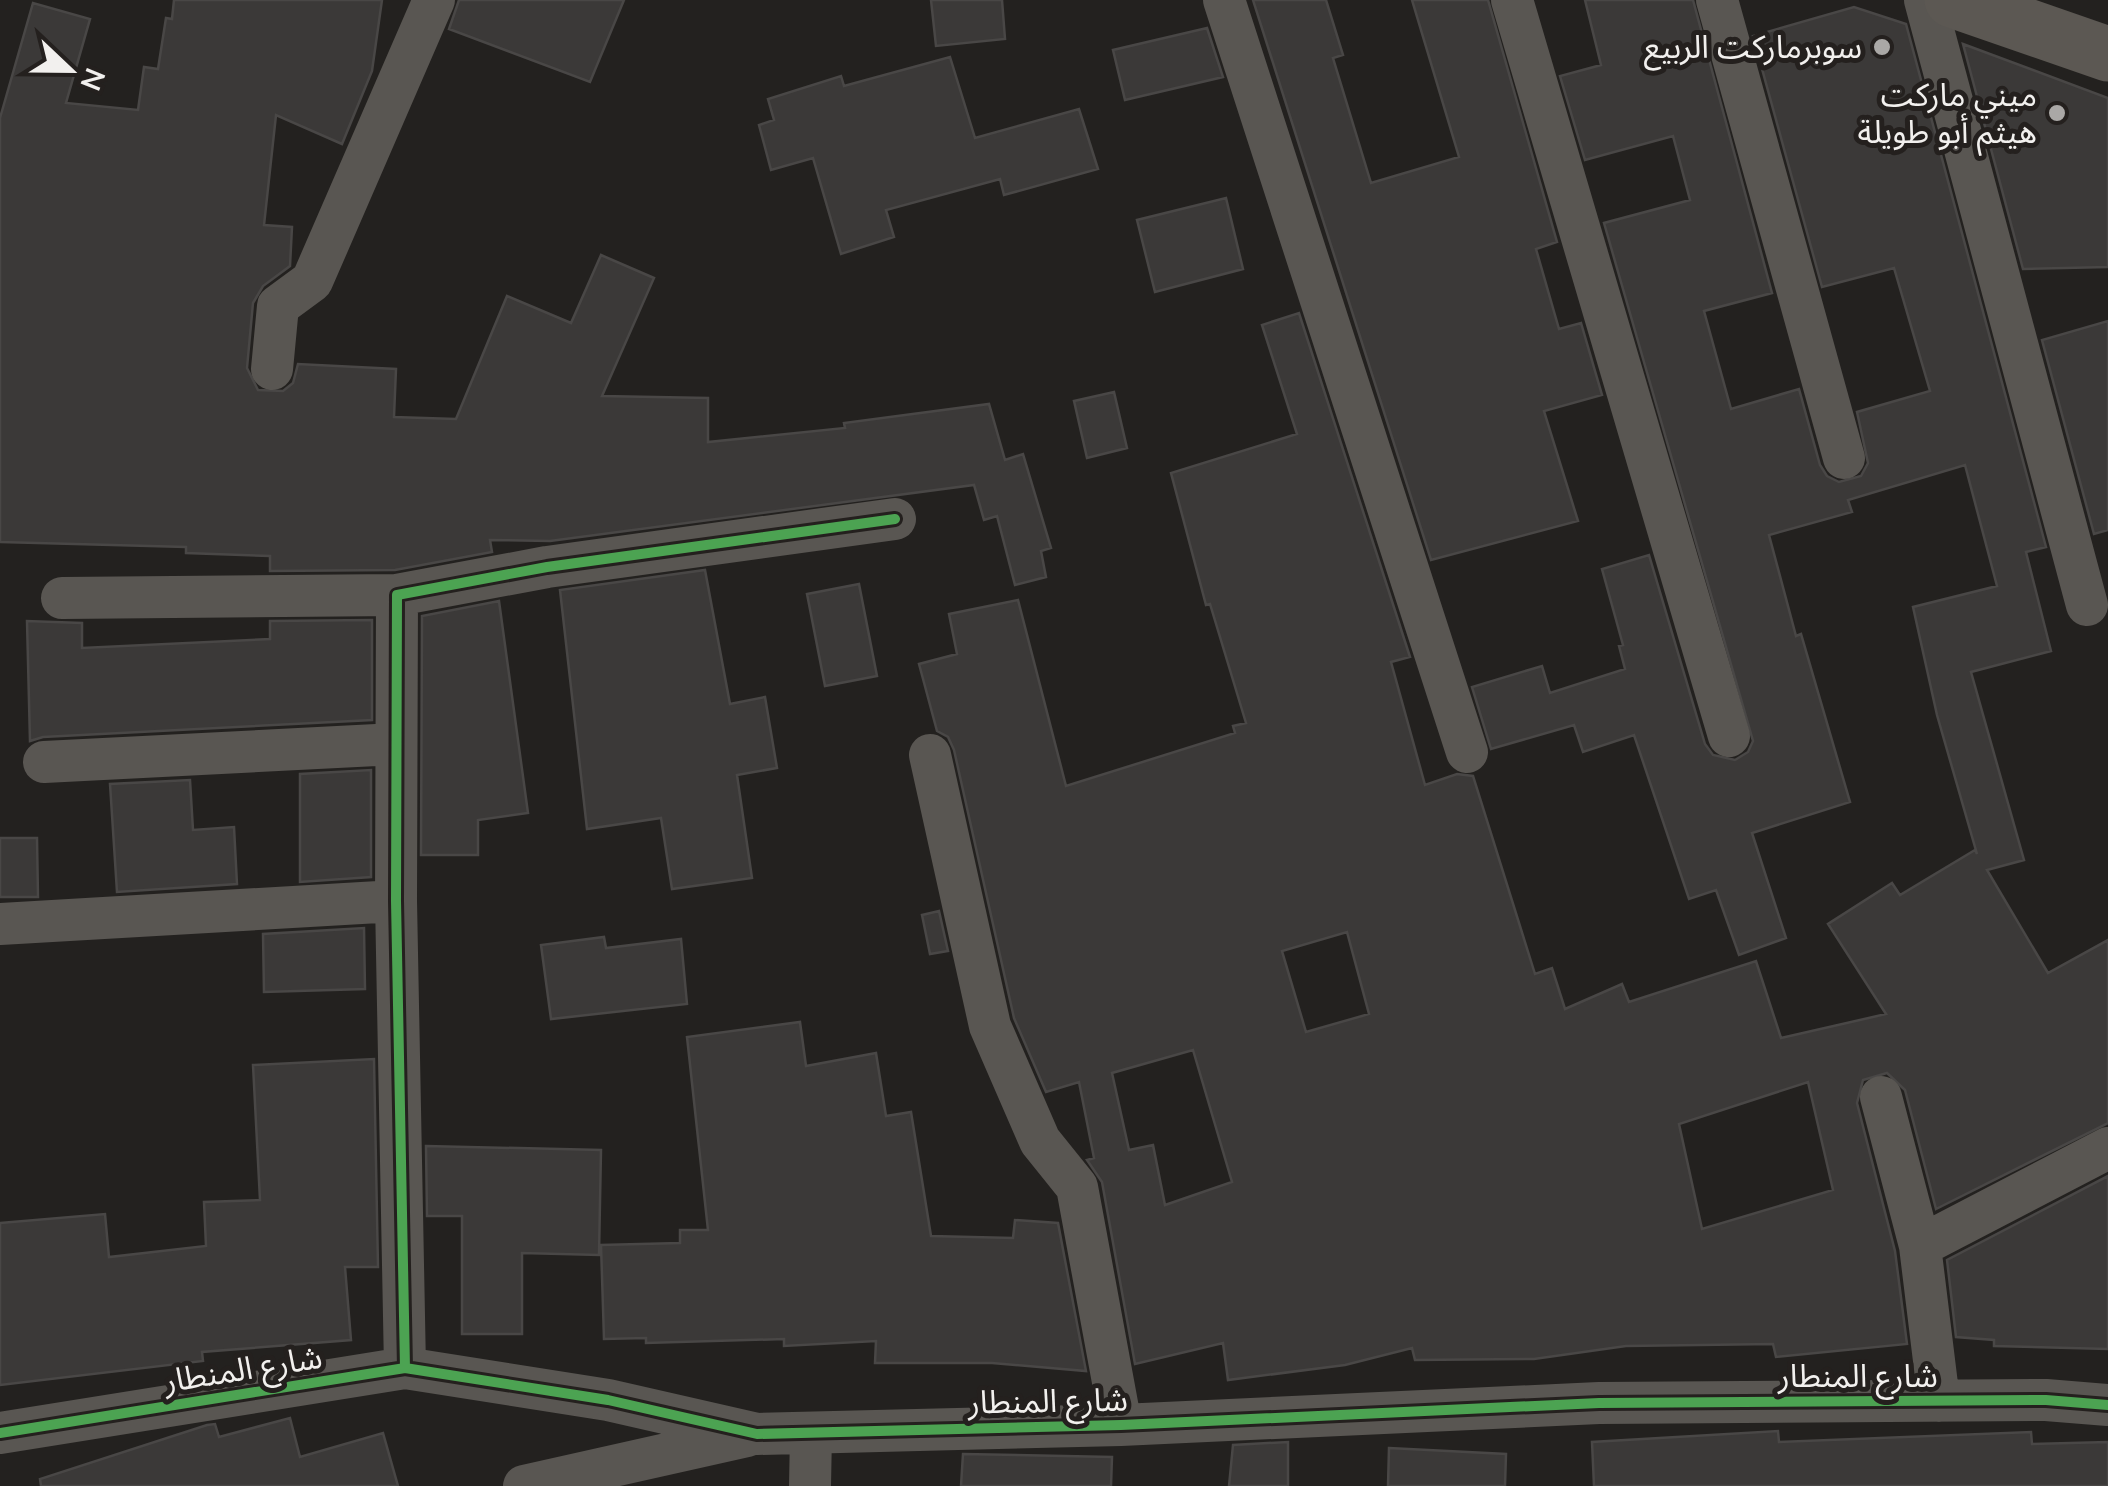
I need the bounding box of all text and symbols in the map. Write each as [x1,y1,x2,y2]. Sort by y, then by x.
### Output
north arrow [20,20,120,120]
place label: سوبرماركت الربيع [1644,26,1862,71]
marker: سوبرماركت الربيع [1871,36,1893,58]
text: N [71,62,114,96]
place label: ميني ماركت هيثم أبو طويلة [1858,74,2037,156]
marker: ميني ماركت هيثم أبو طويلة [2046,102,2068,124]
street label: شارع المنطار [160,1336,326,1405]
street label: شارع المنطار [1777,1355,1938,1400]
street label: شارع المنطار [967,1379,1128,1426]

